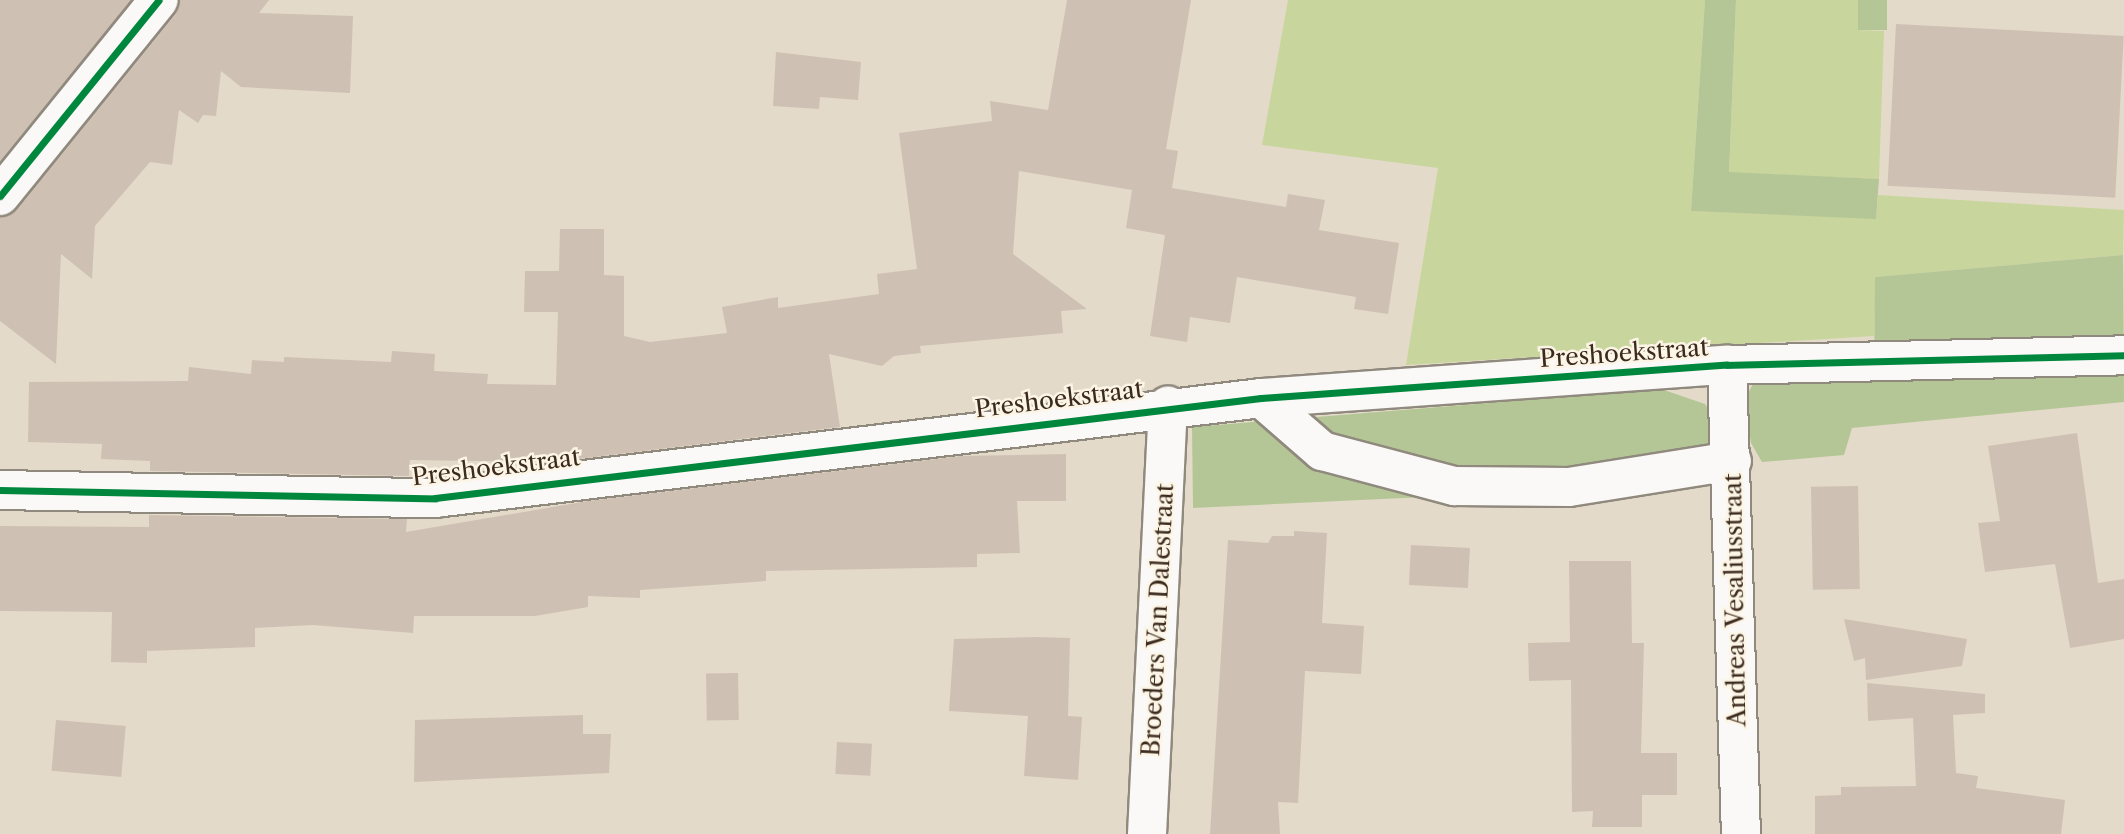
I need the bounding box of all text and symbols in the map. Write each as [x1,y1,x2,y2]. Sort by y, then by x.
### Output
street label: Preshoekstraat [1539,333,1709,373]
street label: Preshoekstraat [973,374,1145,424]
street label: Preshoekstraat [410,442,582,492]
street label: Andreas Vesaliusstraat [1718,473,1752,727]
street label: Broeders Van Dalestraat [1136,482,1180,758]

